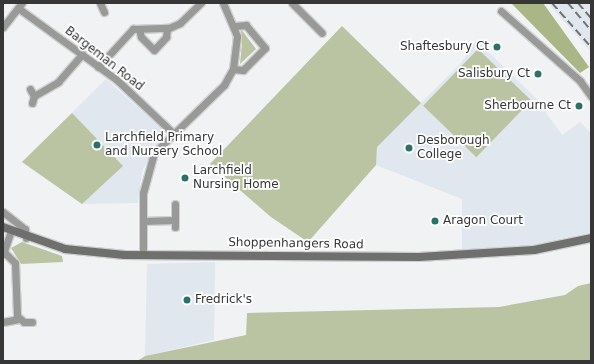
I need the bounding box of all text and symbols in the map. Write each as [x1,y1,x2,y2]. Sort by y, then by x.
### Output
street label: Bargeman Road [62,24,146,94]
place label: Shaftesbury Ct [400,40,489,54]
marker: Shaftesbury Ct [492,42,502,52]
place label: Salisbury Ct [458,67,530,81]
marker: Salisbury Ct [533,69,543,79]
place label: Sherbourne Ct [484,99,571,113]
marker: Sherbourne Ct [574,101,584,111]
place label: Larchfield Primary and Nursery School [105,131,222,159]
place label: Desborough College [417,134,490,162]
marker: Larchfield Primary and Nursery School [92,140,102,150]
marker: Desborough College [404,143,414,153]
place label: Larchfield Nursing Home [193,164,279,192]
marker: Larchfield Nursing Home [180,173,190,183]
place label: Aragon Court [443,214,523,228]
marker: Aragon Court [430,216,440,226]
street label: Shoppenhangers Road [228,236,364,252]
place label: Fredrick's [195,293,252,307]
marker: Fredrick's [182,295,192,305]

